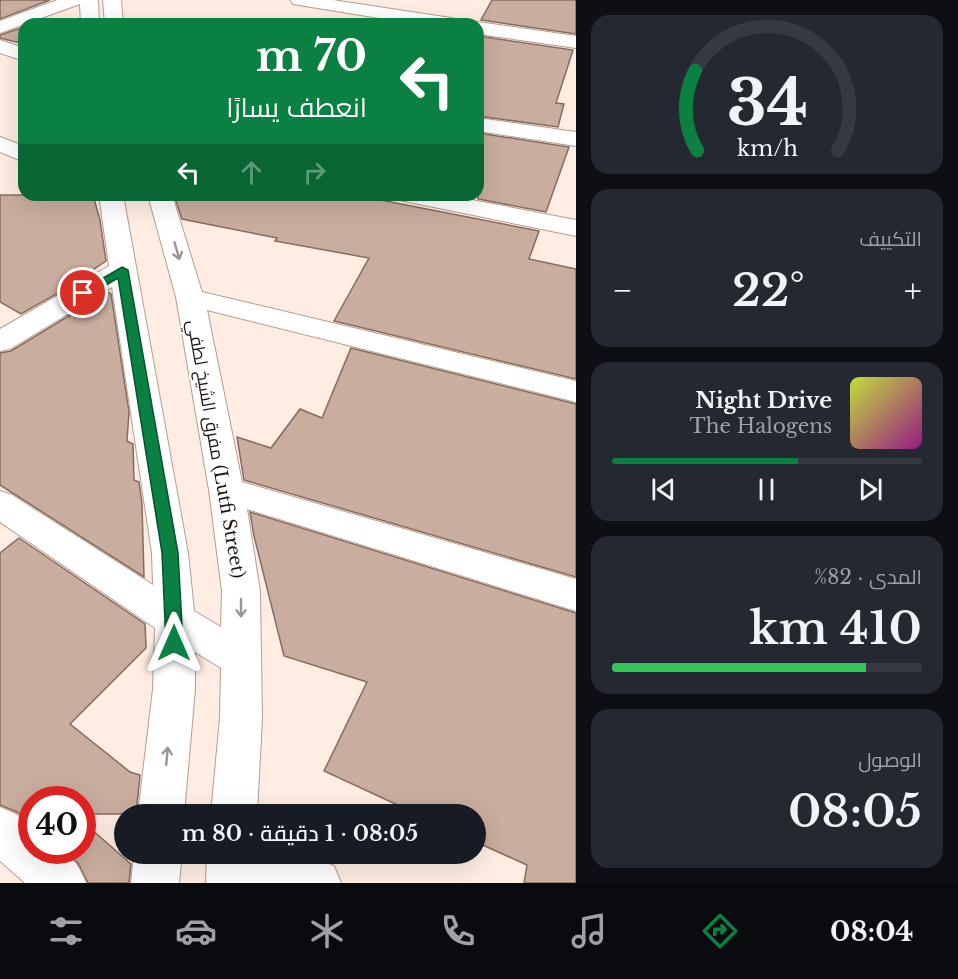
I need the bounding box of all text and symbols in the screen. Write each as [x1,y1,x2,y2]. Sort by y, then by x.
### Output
text: 70 m [256,30,367,82]
icon: left [388,42,466,120]
text: 34 [726,64,808,142]
text: انعطف يسارًا [226,91,367,124]
text: km/h [737,136,798,163]
icon: left [172,156,205,189]
icon: ahead [235,156,268,189]
icon: right [298,156,331,189]
text: التكييف [859,227,922,251]
one-way arrow [172,241,183,260]
text: 22° [732,262,805,318]
pin [57,267,108,318]
text: − [612,270,633,311]
text: + [904,270,922,311]
icon: arrive [66,276,99,309]
street label: مفرق الشيخ لطفي (Lutfi Street) [179,318,250,581]
text: Night Drive [695,387,832,414]
text: The Halogens [690,414,832,438]
icon: previous [647,473,680,506]
icon: pause [750,473,783,506]
icon: next [854,473,887,506]
text: المدى · 82% [814,565,922,589]
one-way arrow [235,597,247,617]
text: 410 km [749,600,922,656]
position arrow [142,611,206,675]
one-way arrow [162,747,173,767]
text: الوصول [858,748,922,772]
text: 08:05 [788,783,922,839]
speed limit sign: 40 [18,786,96,864]
text: 08:05 · 1 دقيقة · 80 m [182,820,418,847]
icon: filters [45,910,87,952]
icon: car [175,910,217,952]
icon: climate [306,910,348,952]
icon: phone [437,910,479,952]
icon: music [568,910,610,952]
icon: directions [699,910,741,952]
text: 08:04 [830,915,914,948]

